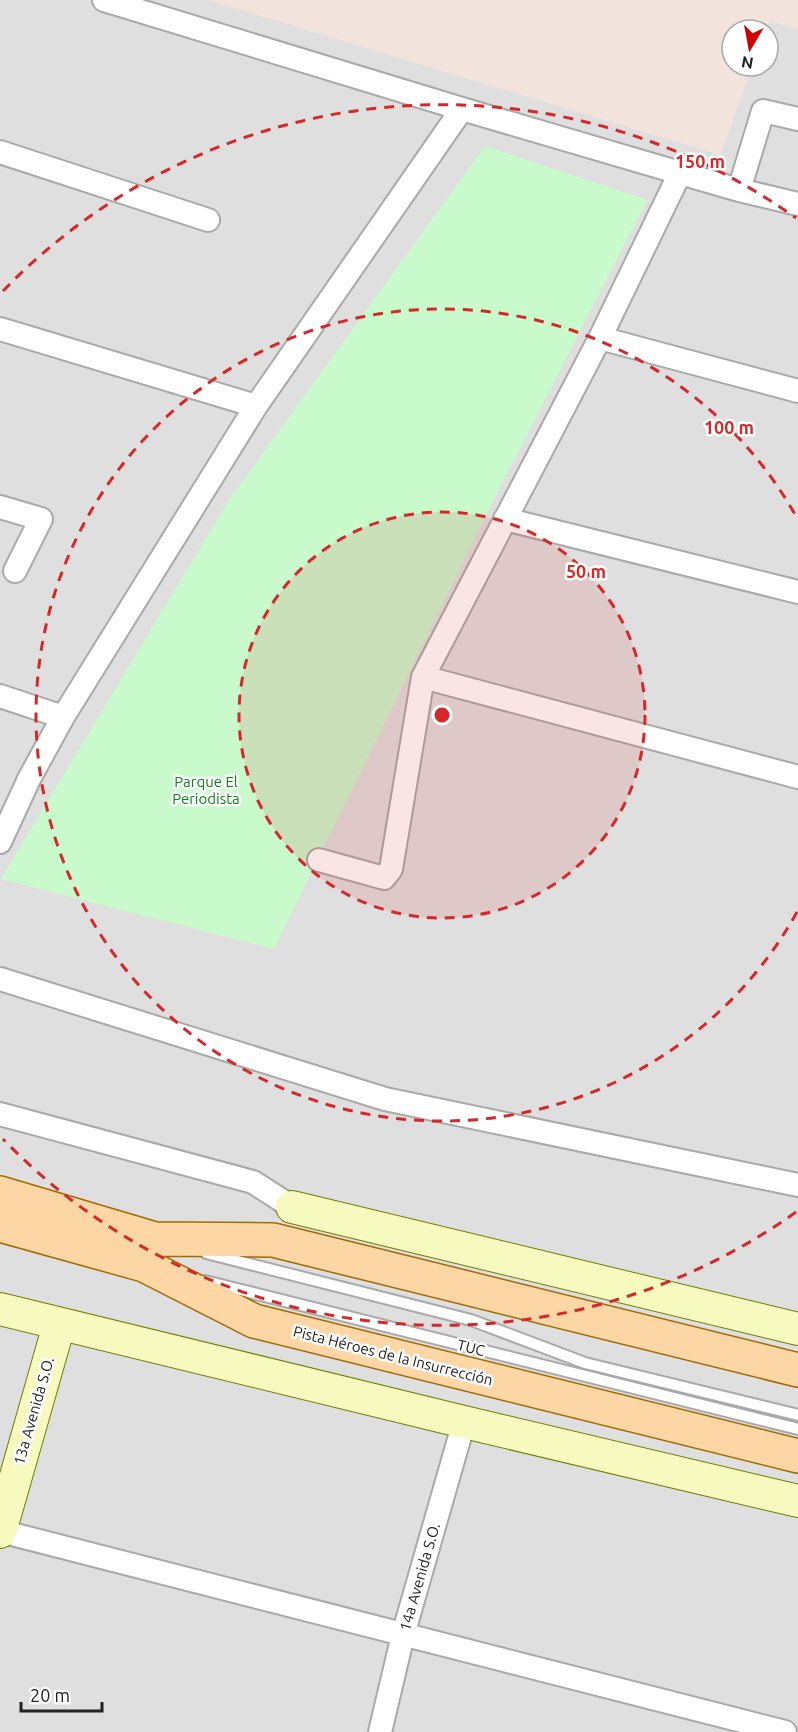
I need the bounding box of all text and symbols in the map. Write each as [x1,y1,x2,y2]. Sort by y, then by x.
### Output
north arrow [720,18,780,78]
text: N [740,53,755,73]
text: 150 m [675,151,725,171]
text: 100 m [704,417,754,437]
text: 50 m [566,561,606,581]
centre of rings [432,705,452,725]
park label: Parque El Periodista [172,773,240,807]
street label: Pista Héroes de la Insurrección [292,1322,495,1389]
street label: TUC [456,1336,487,1359]
street label: 13a Avenida S.O. [10,1355,57,1467]
street label: 14a Avenida S.O. [396,1521,443,1633]
scale bar [21,1675,102,1713]
text: 20 m [30,1685,70,1705]

